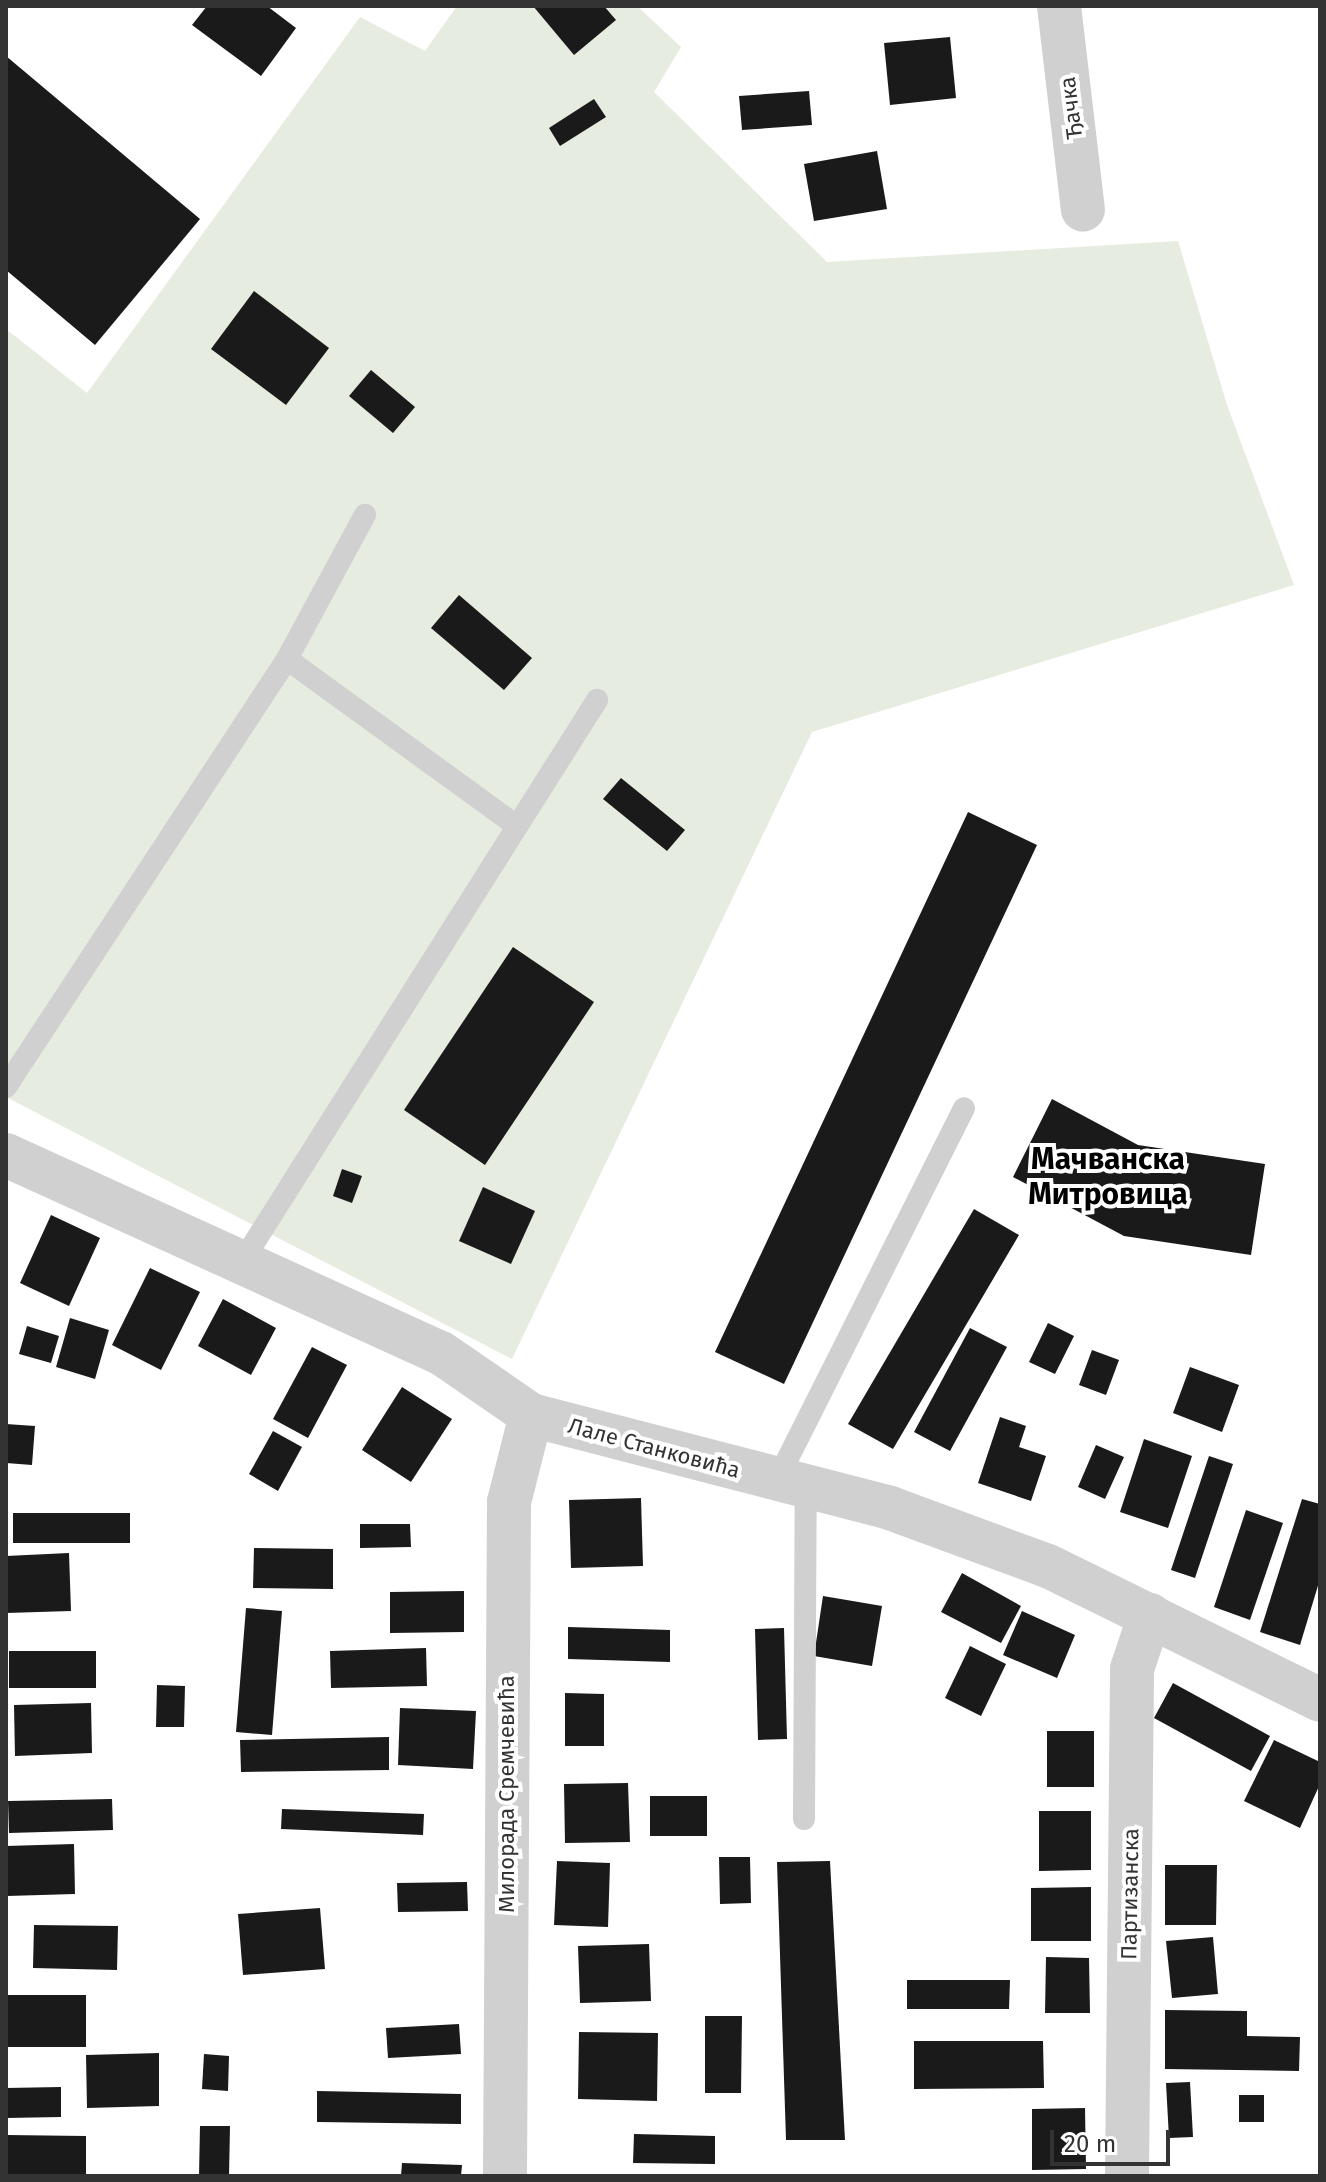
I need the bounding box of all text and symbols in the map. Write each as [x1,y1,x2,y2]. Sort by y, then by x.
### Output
street label: Ђачка [1054,75,1088,141]
district label: Мачванска Митровица [1028,1141,1188,1212]
street label: Лале Станковића [565,1412,743,1484]
street label: Милорада Сремчевића [494,1675,520,1913]
street label: Партизанска [1116,1828,1144,1960]
scale bar [1054,2114,1174,2164]
text: 20 m [1064,2130,1116,2158]

